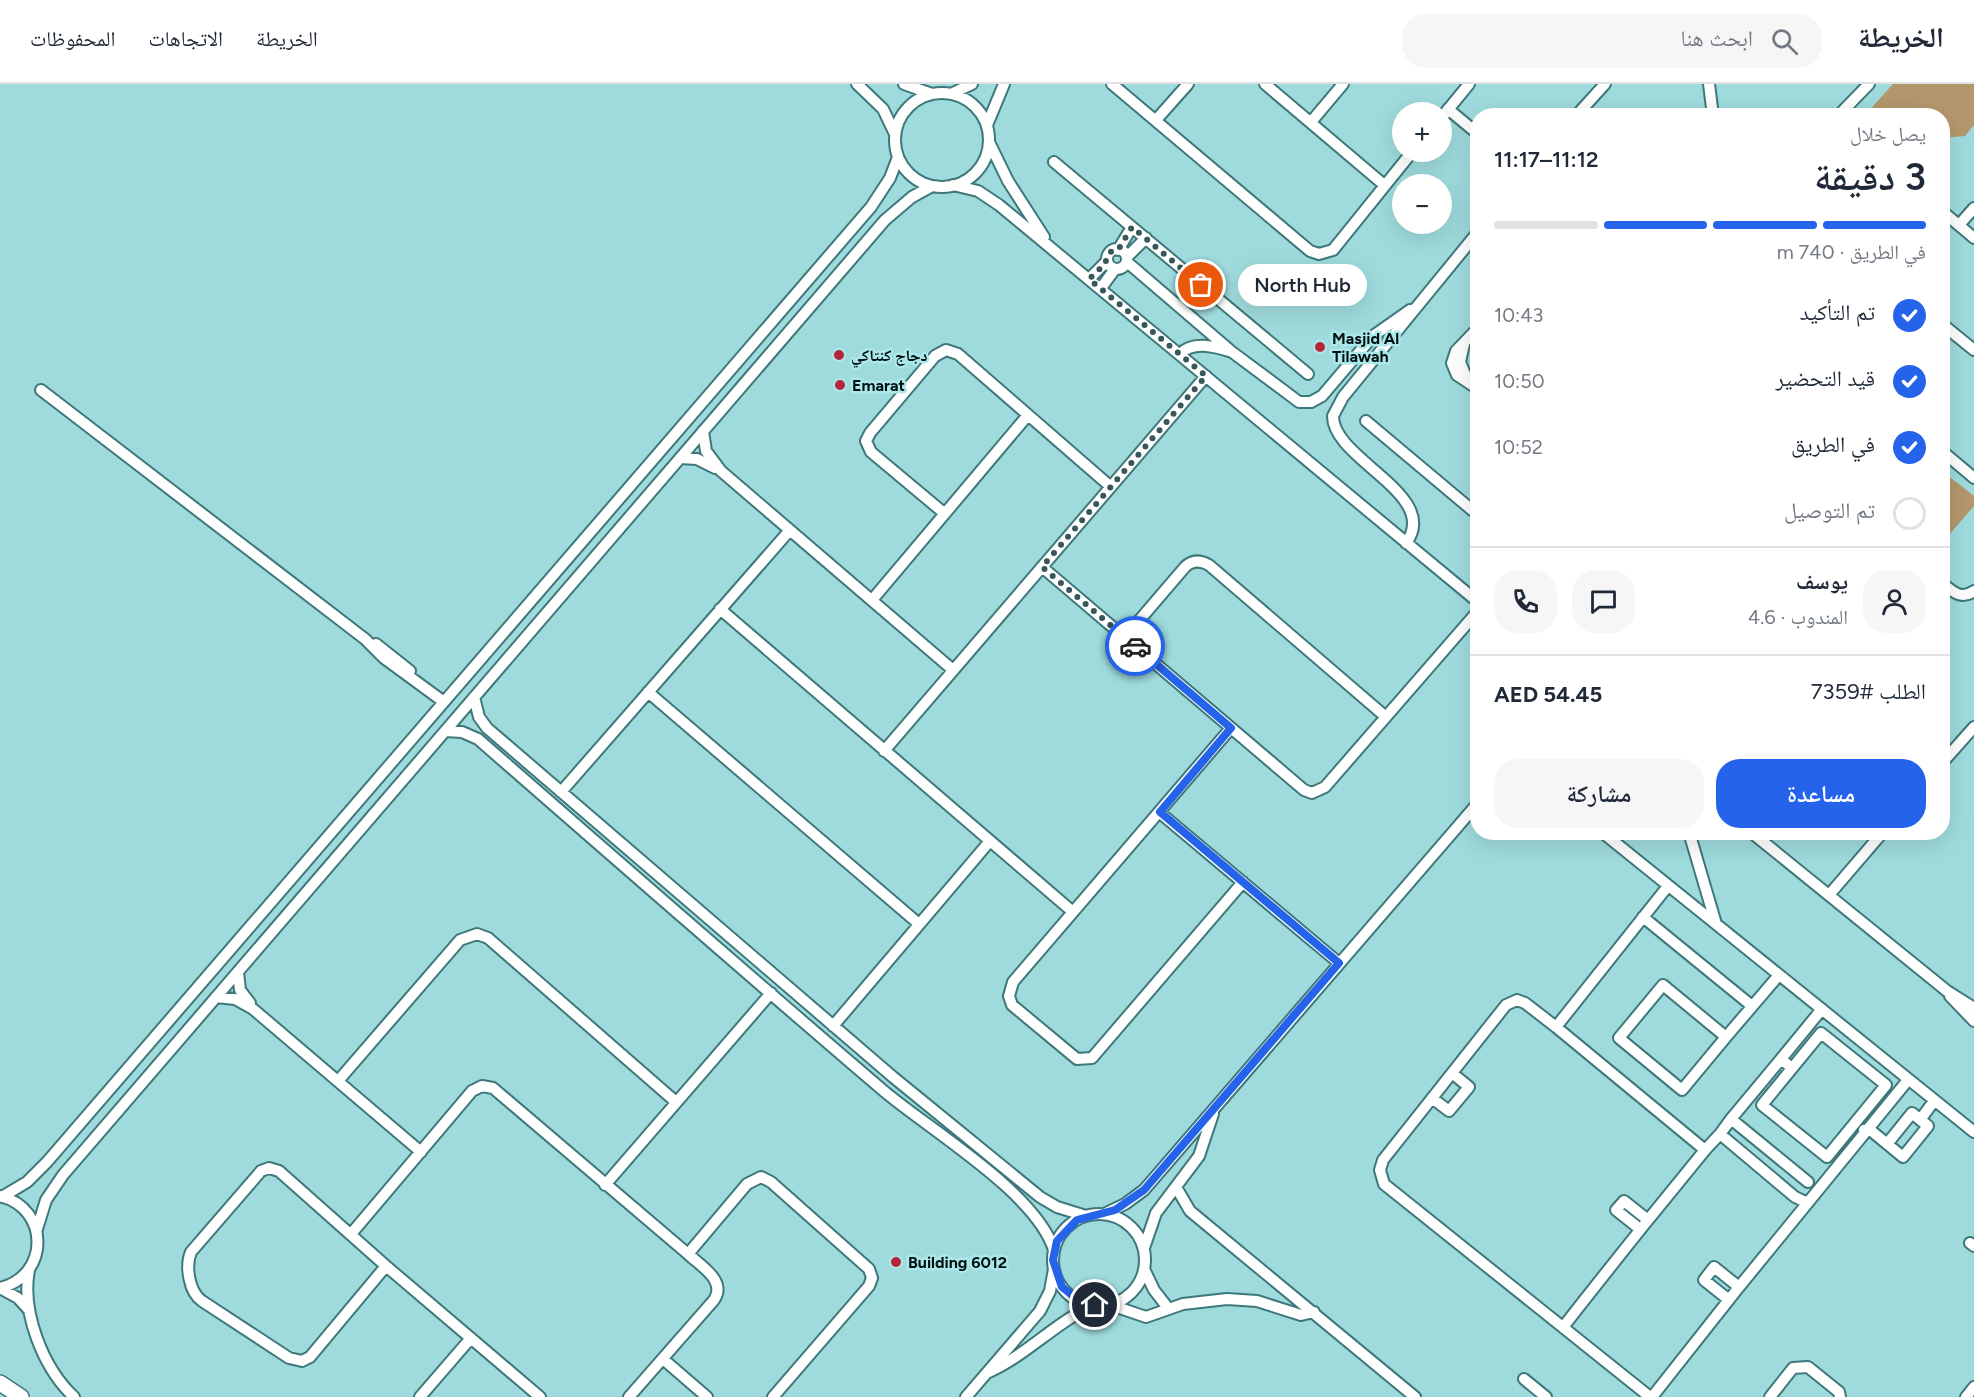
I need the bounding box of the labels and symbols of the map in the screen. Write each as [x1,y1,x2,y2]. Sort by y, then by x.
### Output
pin [1175,259,1226,310]
callout: North Hub [1237,264,1366,306]
place label: Masjid Al Tilawah [1332,329,1399,366]
marker: Masjid Al Tilawah [1313,340,1327,354]
place label: دجاج كنتاكي [851,346,928,368]
marker: دجاج كنتاكي [832,348,846,362]
place label: Emarat [852,376,905,395]
marker: Emarat [833,378,847,392]
courier [1105,616,1165,676]
place label: Building 6012 [908,1253,1007,1272]
marker: Building 6012 [889,1255,903,1269]
pin [1069,1279,1120,1330]

